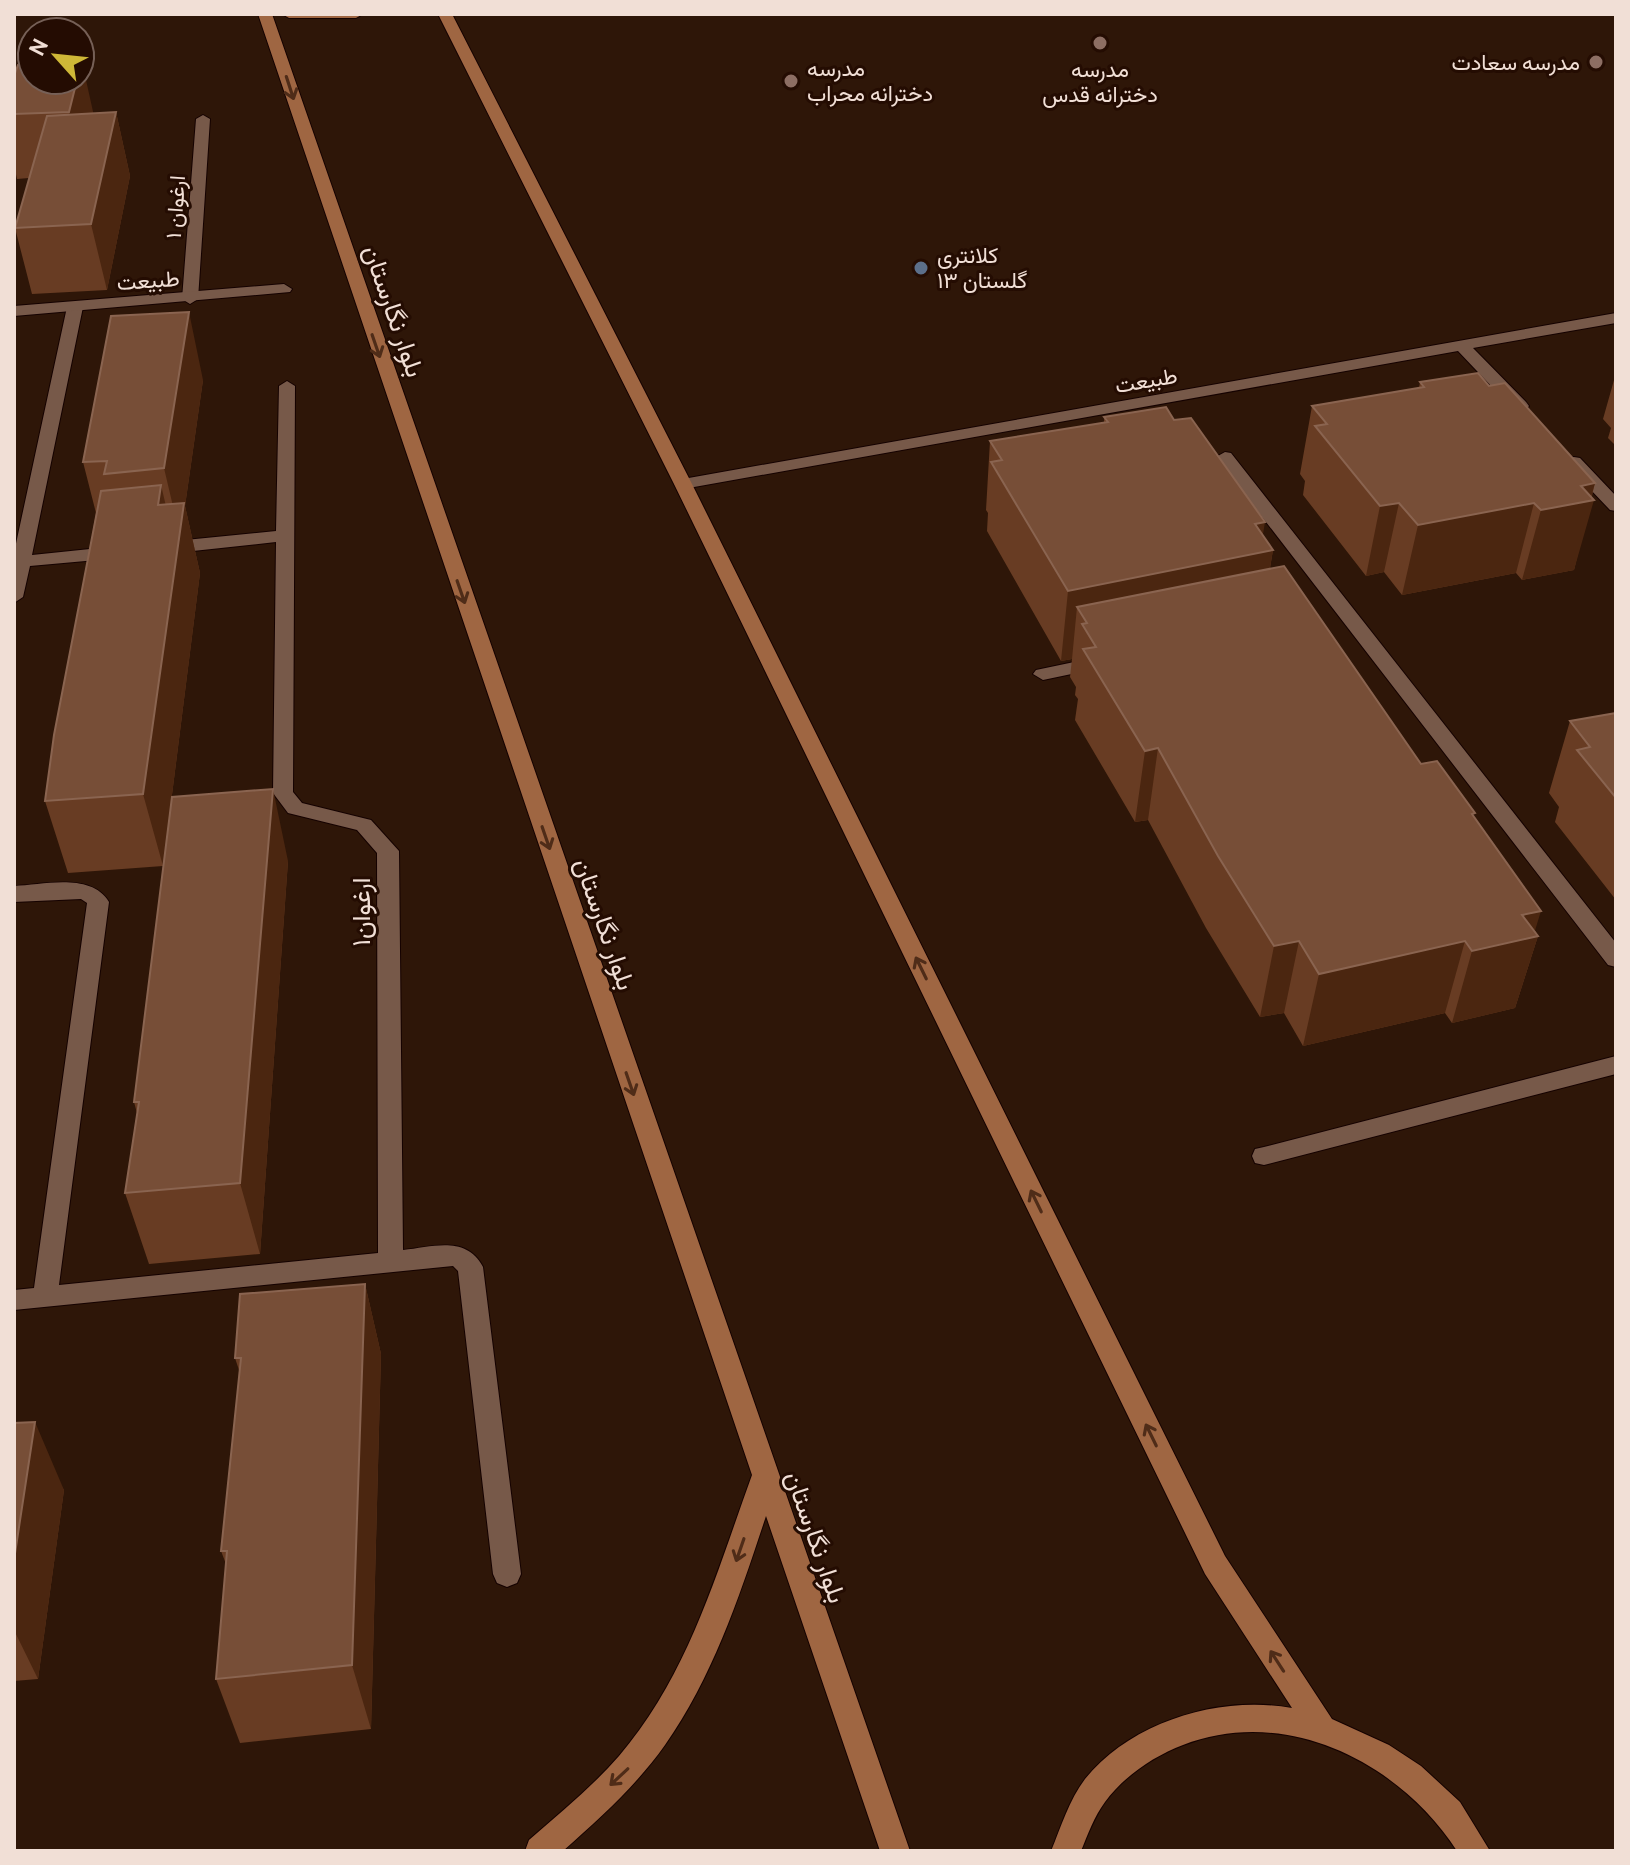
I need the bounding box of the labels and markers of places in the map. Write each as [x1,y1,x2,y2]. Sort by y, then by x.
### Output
marker: مدرسه دخترانه قدس [1091,34,1109,52]
place label: مدرسه سعادت [1452,49,1580,76]
marker: مدرسه سعادت [1587,53,1605,71]
place label: مدرسه دخترانه محراب [807,55,933,107]
place label: مدرسه دخترانه قدس [1042,56,1158,108]
marker: مدرسه دخترانه محراب [782,72,800,90]
place label: کلانتری ۱۳ گلستان [937,242,1027,294]
marker: کلانتری ۱۳ گلستان [912,259,930,277]

